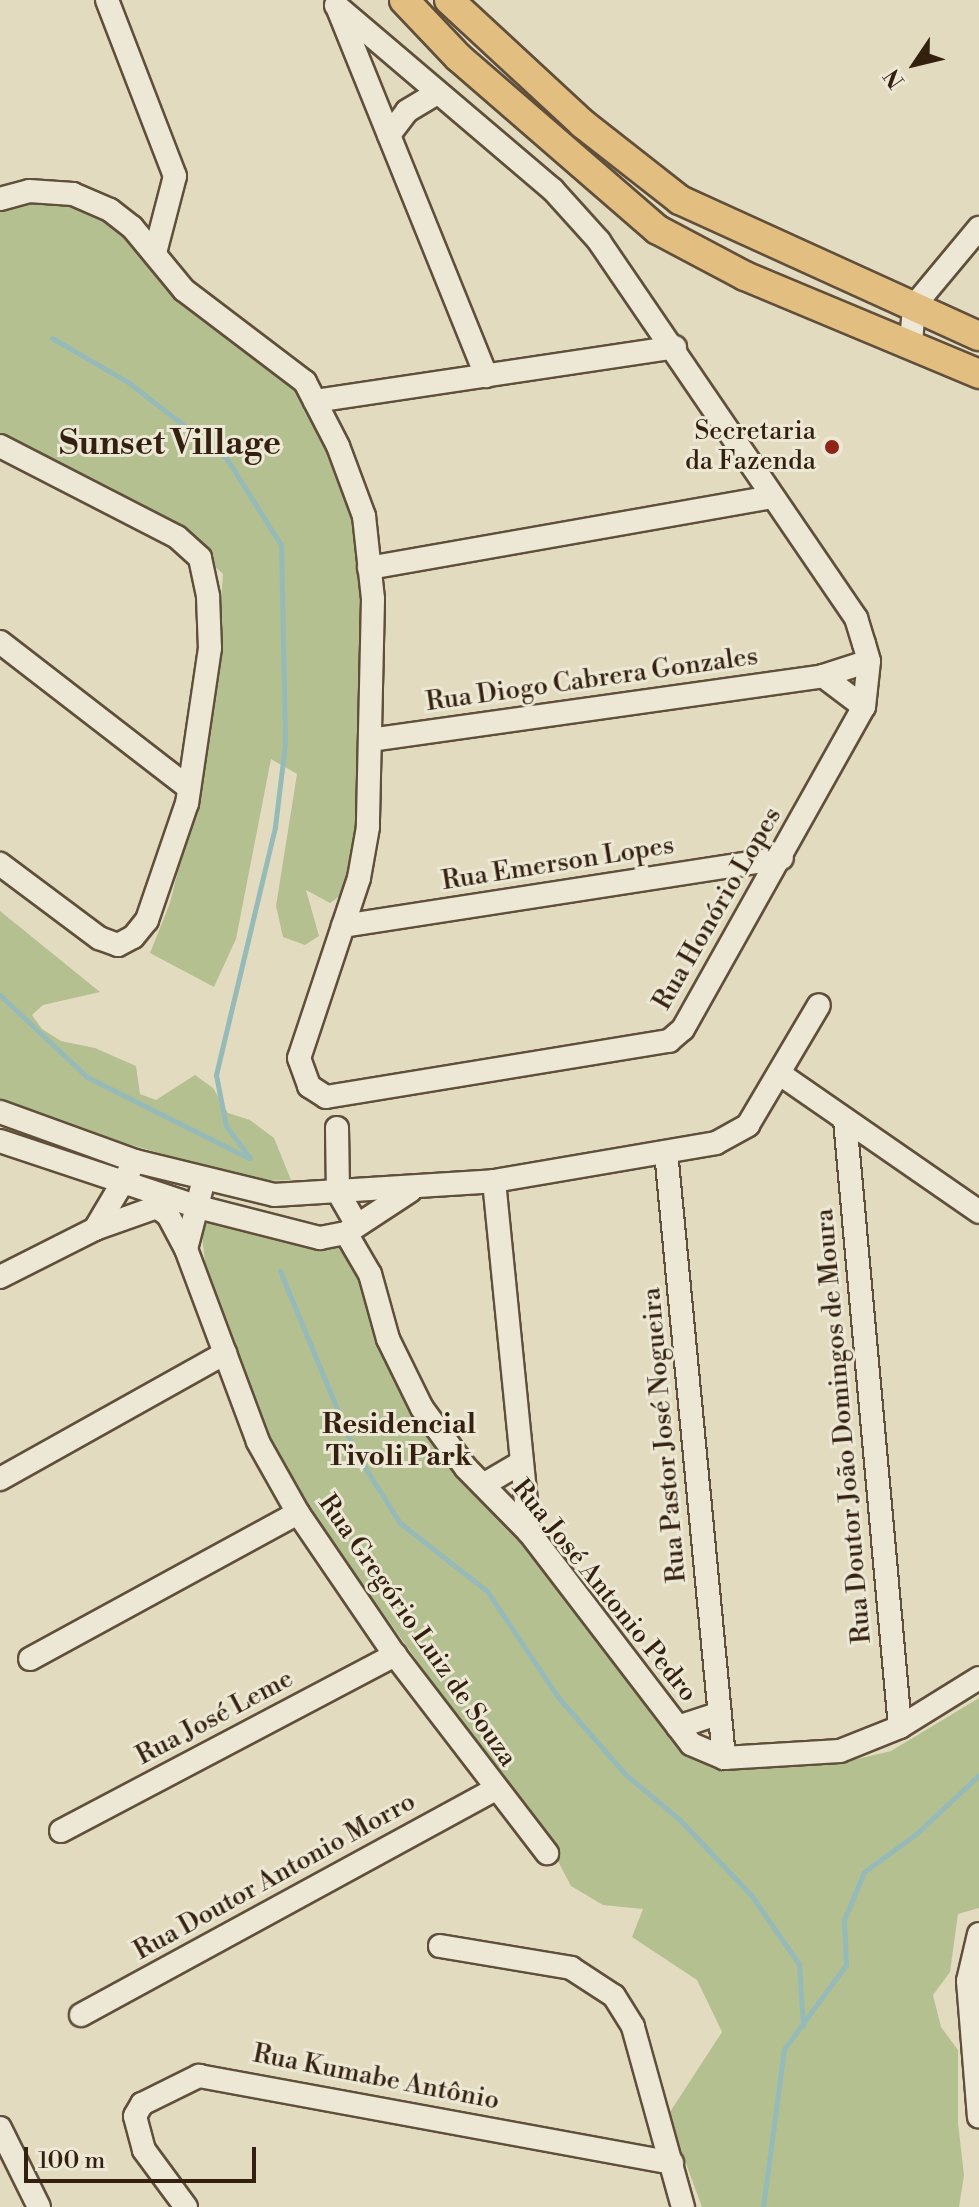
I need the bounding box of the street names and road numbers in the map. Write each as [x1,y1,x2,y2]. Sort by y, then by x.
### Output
street label: Rua Diogo Cabrera Gonzales [424,641,760,719]
street label: Rua Honório Lopes [647,802,789,1016]
street label: Rua Emerson Lopes [440,830,676,898]
street label: Rua Doutor João Domingos de Moura [809,1207,879,1645]
street label: Rua Pastor José Nogueira [637,1286,693,1584]
street label: Rua José Antonio Pedro [505,1473,703,1709]
street label: Rua Gregório Luiz de Souza [311,1489,523,1773]
street label: Rua José Leme [131,1664,299,1772]
street label: Rua Doutor Antonio Morro [129,1787,421,1967]
street label: Rua Kumabe Antônio [250,2039,502,2117]

